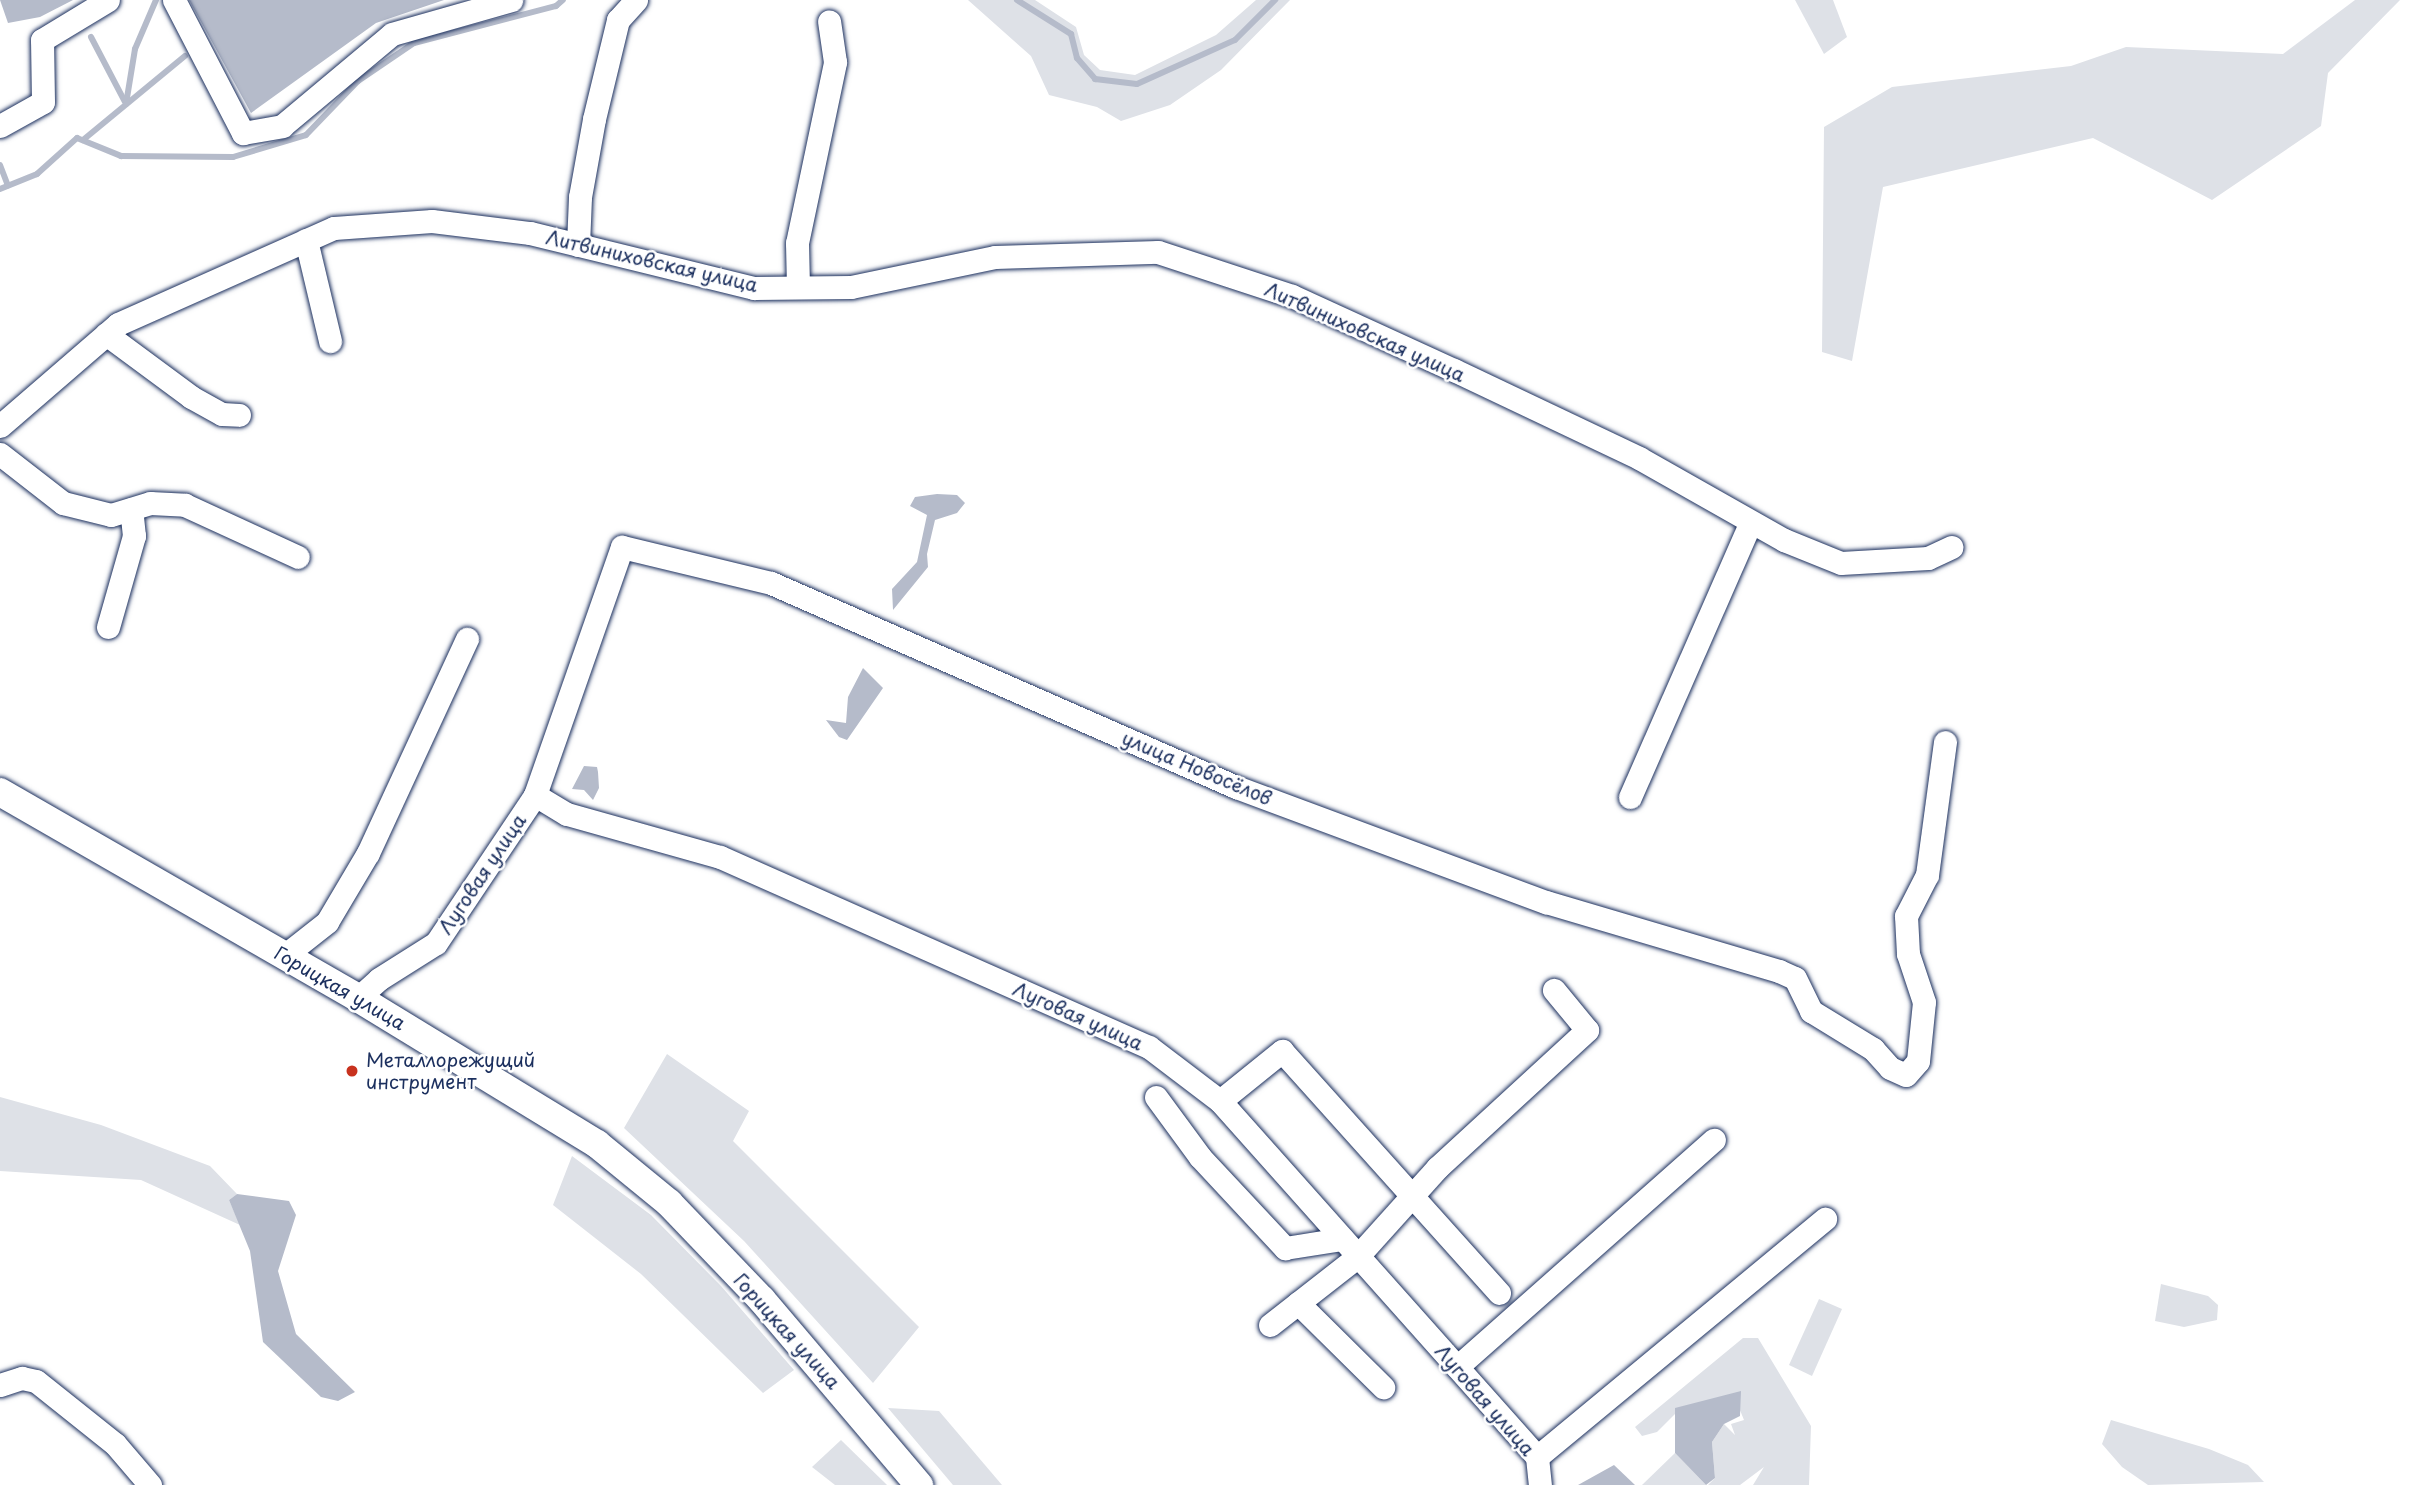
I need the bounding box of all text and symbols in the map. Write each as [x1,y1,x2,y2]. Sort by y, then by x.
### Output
street label: Литвиниховская улица [543,225,761,297]
street label: Литвиниховская улица [1261,277,1469,387]
street label: улица Новосёлов [1118,726,1276,810]
street label: Луговая улица [433,809,531,939]
street label: Горицкая улица [270,941,410,1035]
street label: Луговая улица [1009,977,1147,1055]
place label: Металлорежущий инструмент [366,1049,535,1093]
marker: Металлорежущий инструмент [344,1063,360,1079]
street label: Горицкая улица [729,1268,845,1394]
street label: Луговая улица [1430,1340,1540,1460]

